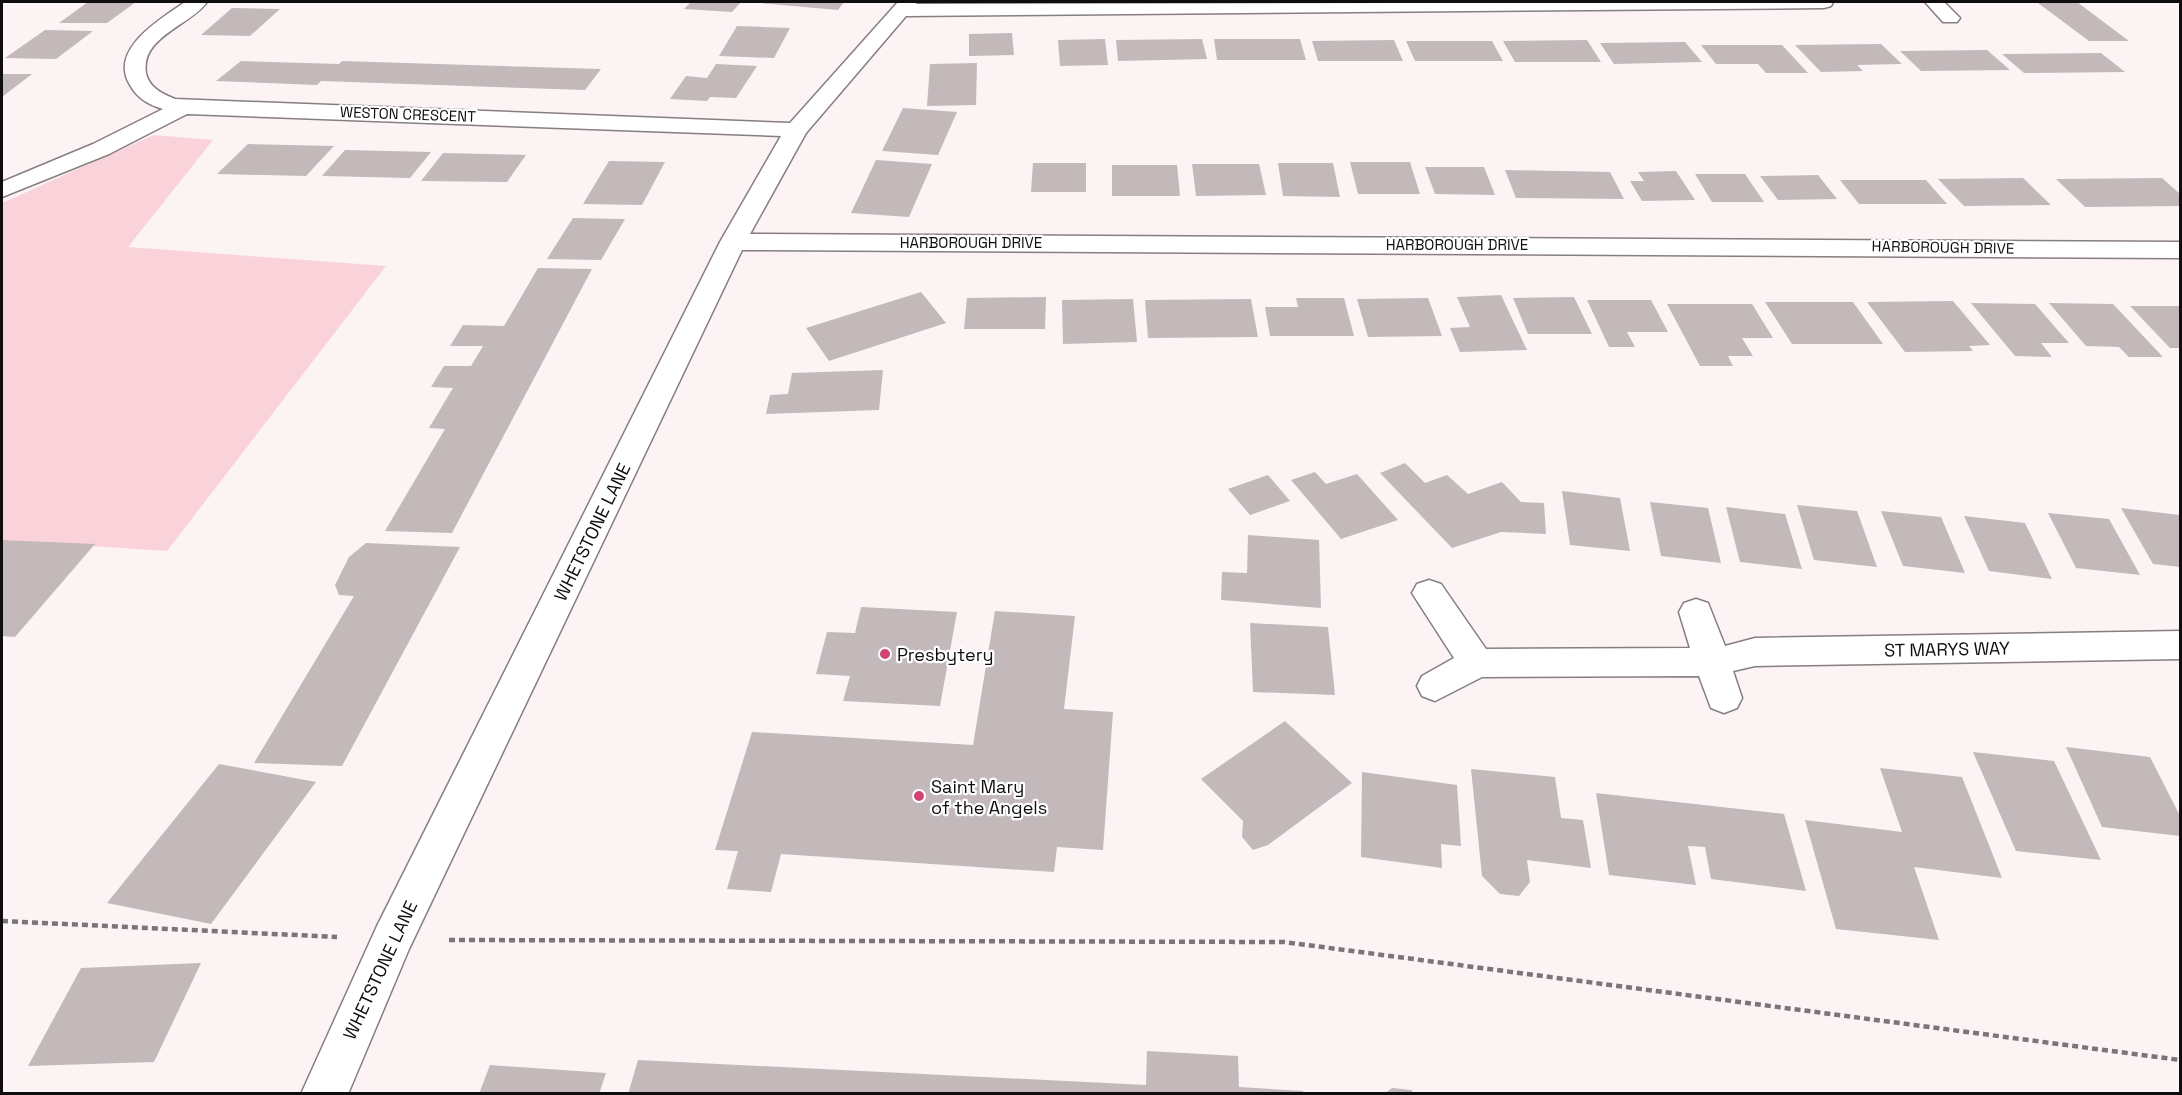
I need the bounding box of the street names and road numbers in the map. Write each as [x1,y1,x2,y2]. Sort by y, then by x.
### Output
street label: WESTON CRESCENT [340,102,477,126]
street label: HARBOROUGH DRIVE [900,233,1042,252]
street label: HARBOROUGH DRIVE [1386,235,1528,254]
street label: HARBOROUGH DRIVE [1872,236,2014,258]
street label: WHETSTONE LANE [549,459,635,605]
street label: ST MARYS WAY [1884,636,2010,662]
street label: WHETSTONE LANE [338,897,422,1043]

